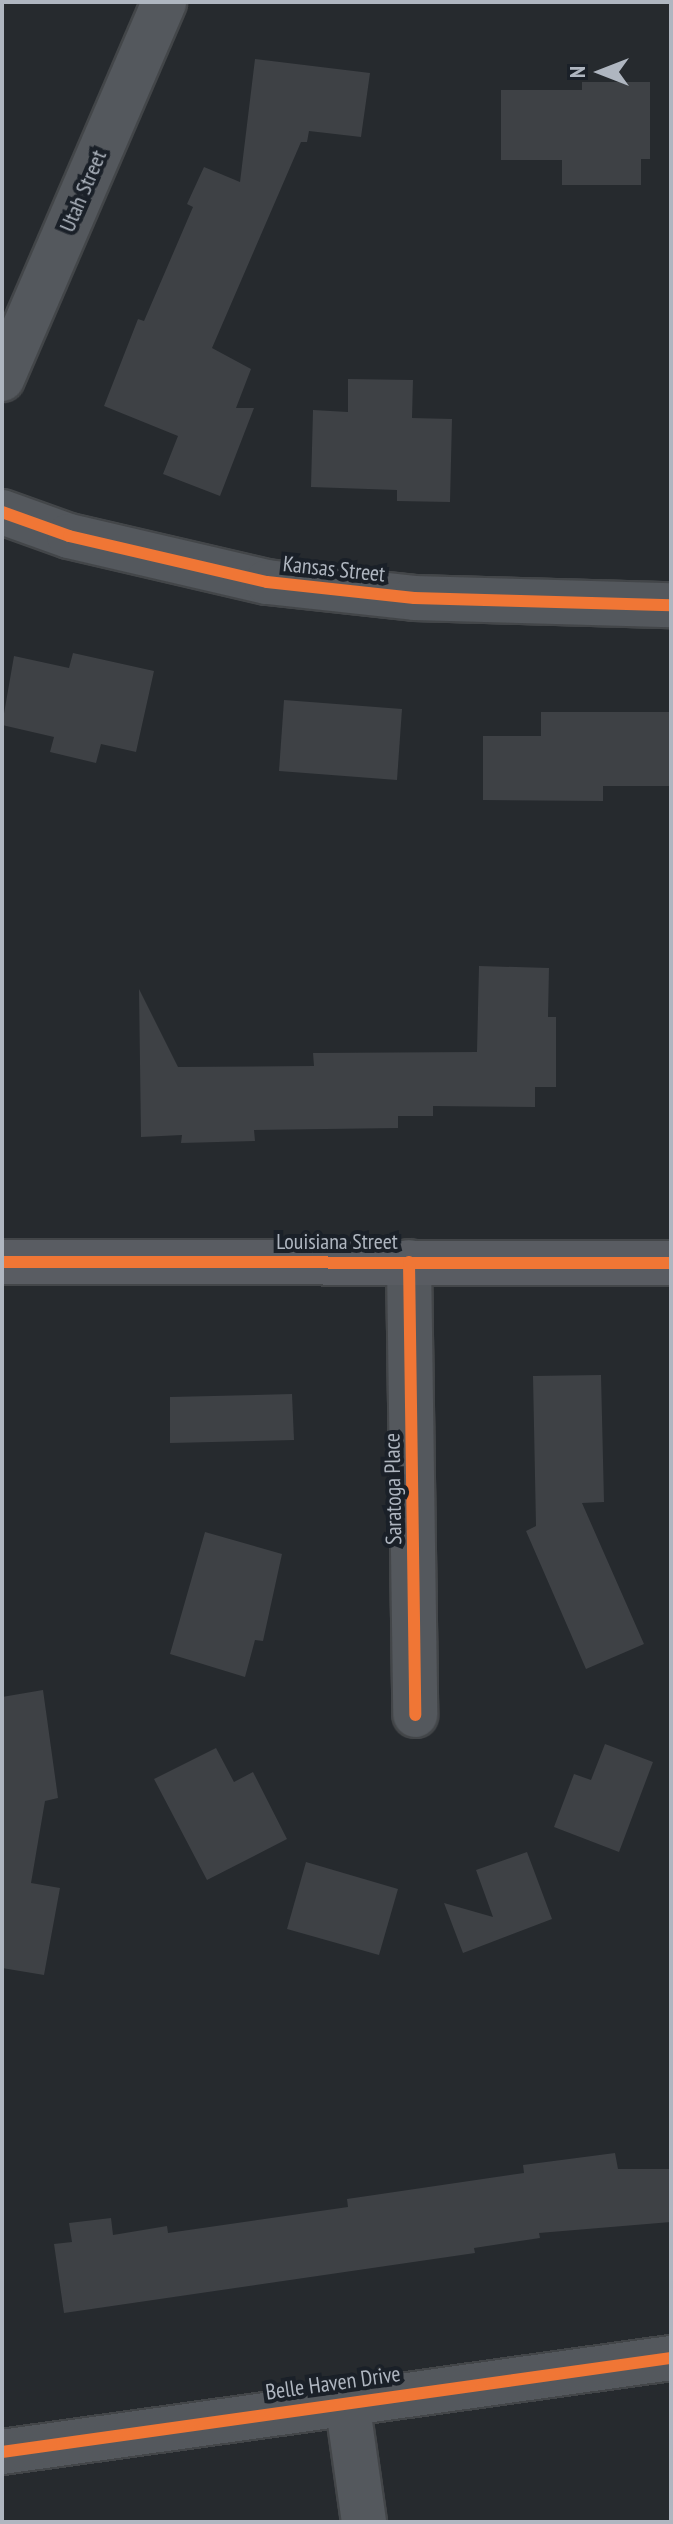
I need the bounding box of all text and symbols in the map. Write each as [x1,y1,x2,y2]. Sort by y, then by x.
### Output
north arrow [561,32,641,112]
text: N [563,66,591,78]
street label: Utah Street [54,146,112,236]
street label: Kansas Street [282,551,386,587]
street label: Louisiana Street [276,1229,398,1255]
street label: Saratoga Place [379,1433,407,1545]
street label: Belle Haven Drive [264,2360,402,2406]

